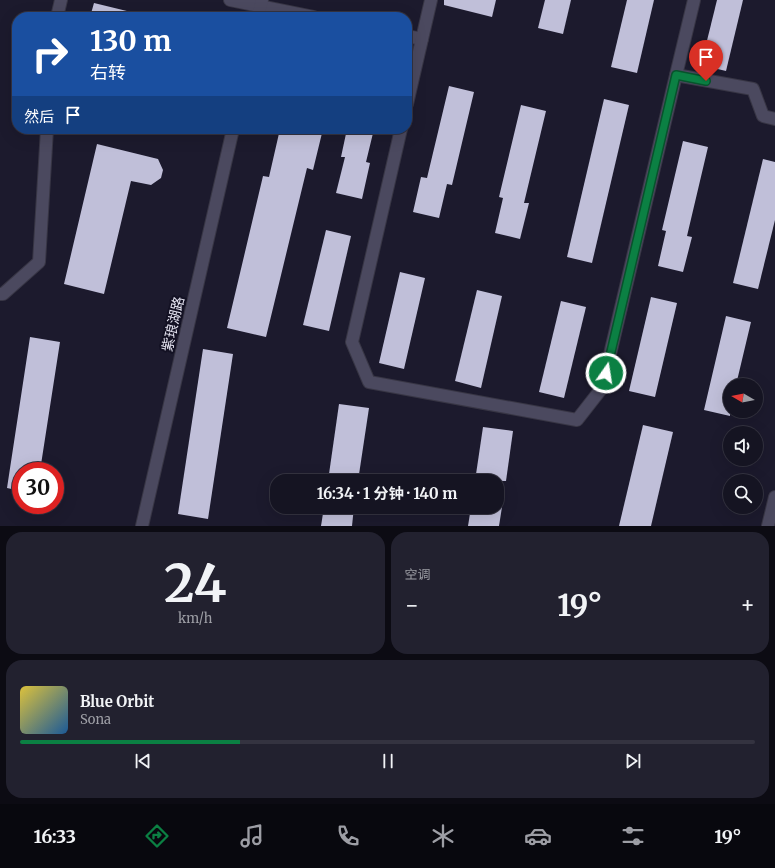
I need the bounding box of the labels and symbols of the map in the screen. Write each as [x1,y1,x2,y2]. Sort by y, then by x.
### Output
pin [689,40,723,81]
street label: 紫琅湖路 [158,295,188,353]
position arrow [585,352,627,394]
north arrow [723,378,763,418]
speed limit sign: 30 [12,462,64,514]

